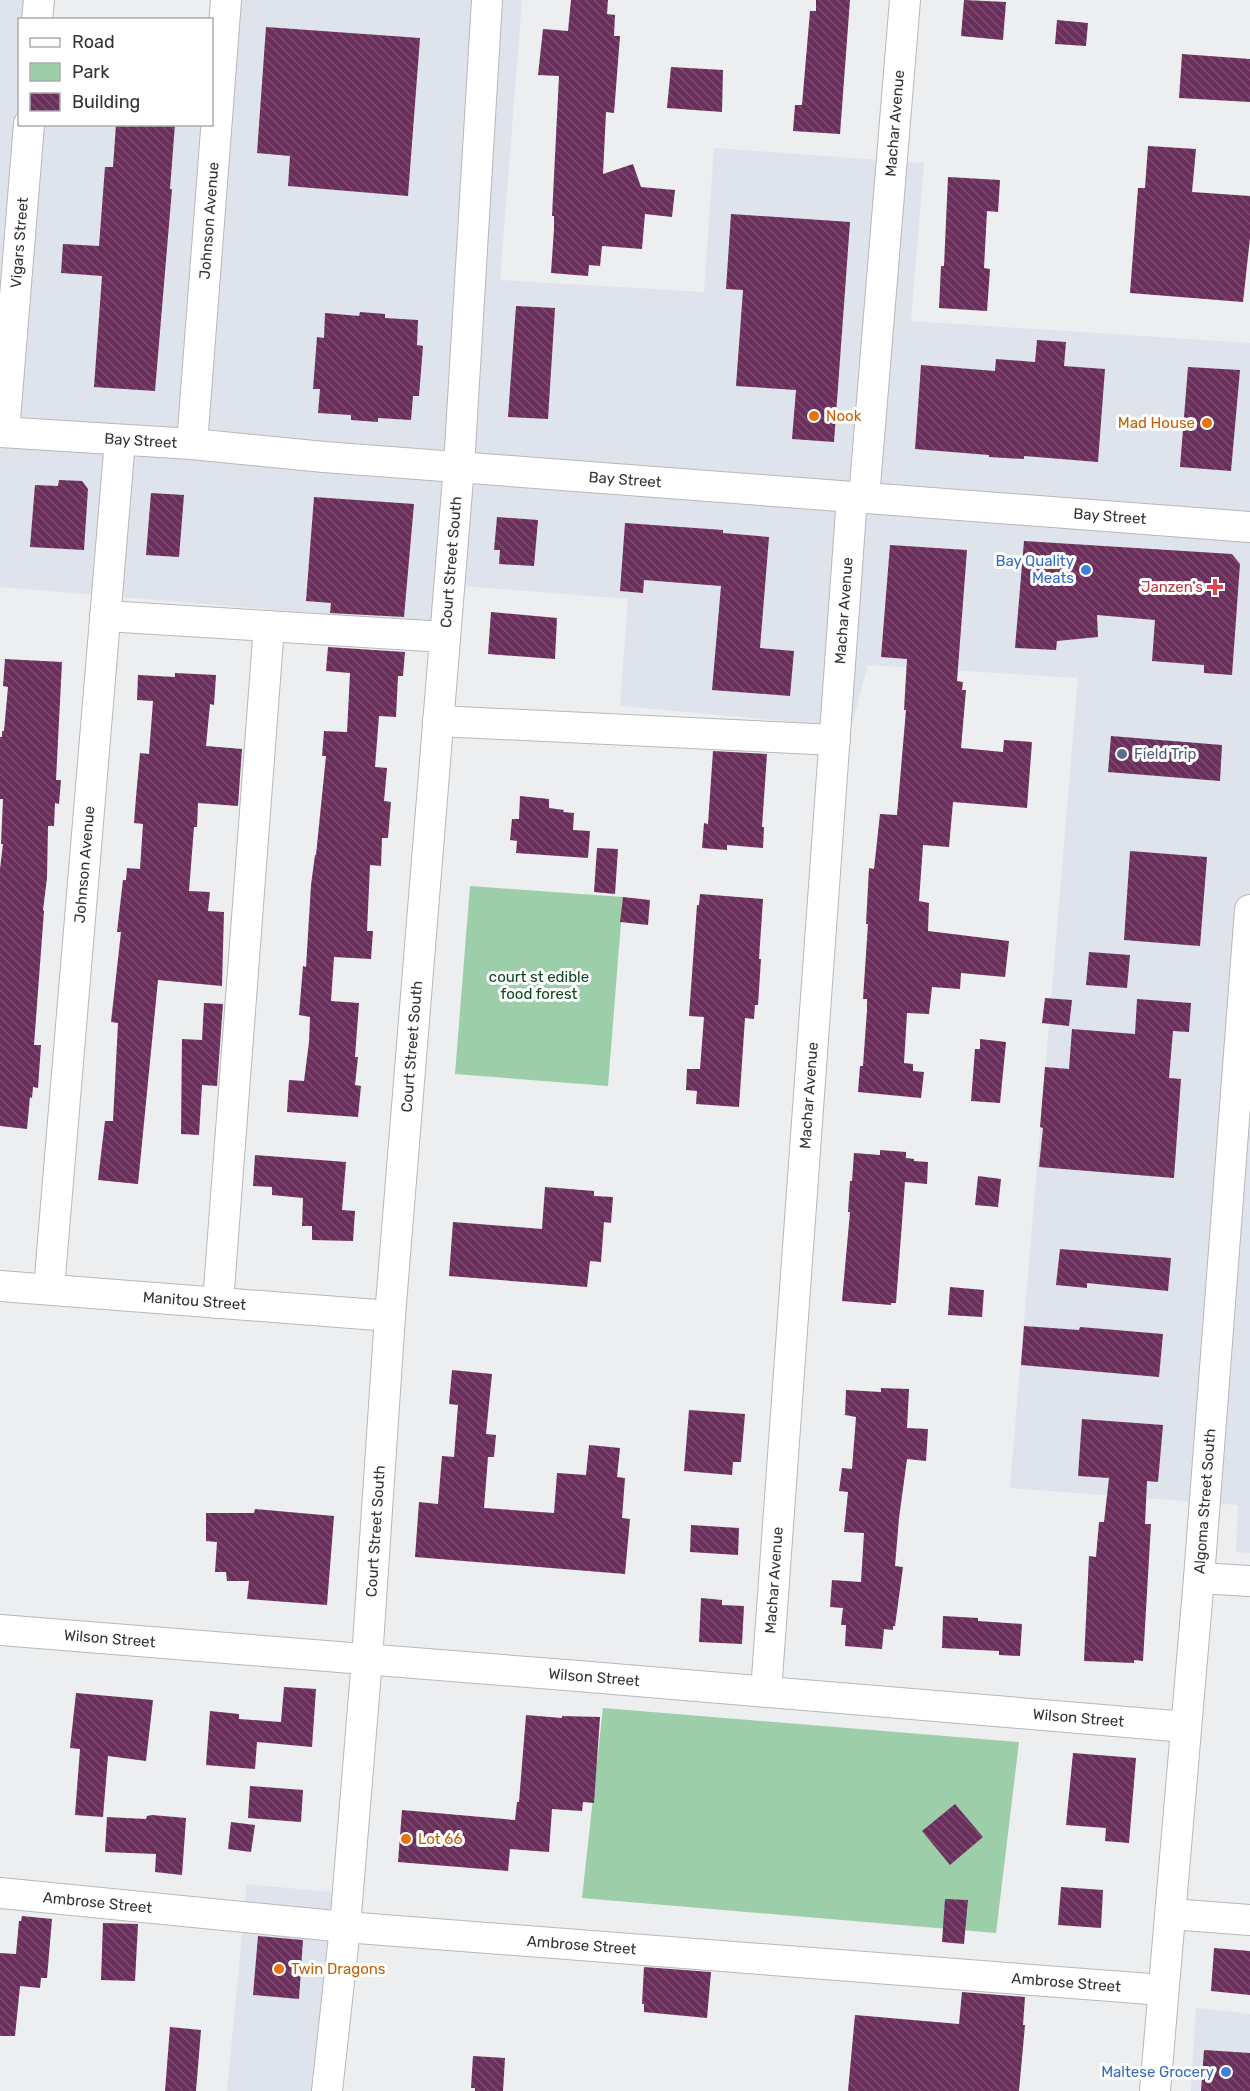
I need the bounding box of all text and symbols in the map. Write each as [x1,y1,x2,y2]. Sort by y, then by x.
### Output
legend [18,18,213,126]
text: Road [72,31,115,53]
text: Park [72,61,110,83]
street label: Machar Avenue [881,69,908,177]
text: Building [72,91,140,113]
street label: Johnson Avenue [196,161,223,280]
street label: Vigars Street [7,196,32,289]
place label: Nook [826,407,862,425]
marker: Nook [807,409,821,423]
place label: Mad House [1118,414,1195,432]
marker: Mad House [1200,416,1214,430]
street label: Bay Street [104,430,178,452]
street label: Bay Street [588,468,662,492]
street label: Court Street South [437,496,466,629]
street label: Bay Street [1073,505,1147,528]
place label: Bay Quality Meats [995,552,1074,587]
street label: Machar Avenue [831,557,857,665]
marker: Bay Quality Meats [1079,563,1093,577]
place label: Janzen's [1141,578,1203,596]
marker: Janzen's [1208,580,1222,594]
place label: Field Trip [1134,745,1196,763]
marker: Field Trip [1115,747,1129,761]
street label: Johnson Avenue [71,805,98,924]
park label: court st edible food forest [489,968,589,1003]
street label: Court Street South [398,980,426,1113]
street label: Machar Avenue [796,1041,822,1150]
street label: Manitou Street [142,1288,247,1314]
street label: Algoma Street South [1190,1428,1219,1574]
street label: Court Street South [362,1465,389,1598]
street label: Machar Avenue [761,1526,787,1634]
street label: Wilson Street [63,1626,156,1651]
street label: Wilson Street [548,1665,641,1690]
street label: Wilson Street [1032,1705,1125,1731]
place label: Lot 66 [418,1830,462,1848]
marker: Lot 66 [399,1832,413,1846]
street label: Ambrose Street [42,1888,153,1917]
street label: Ambrose Street [526,1932,637,1958]
place label: Twin Dragons [291,1960,386,1978]
marker: Twin Dragons [272,1962,286,1976]
street label: Ambrose Street [1011,1969,1122,1996]
place label: Maltese Grocery [1101,2063,1214,2081]
marker: Maltese Grocery [1219,2065,1233,2079]

